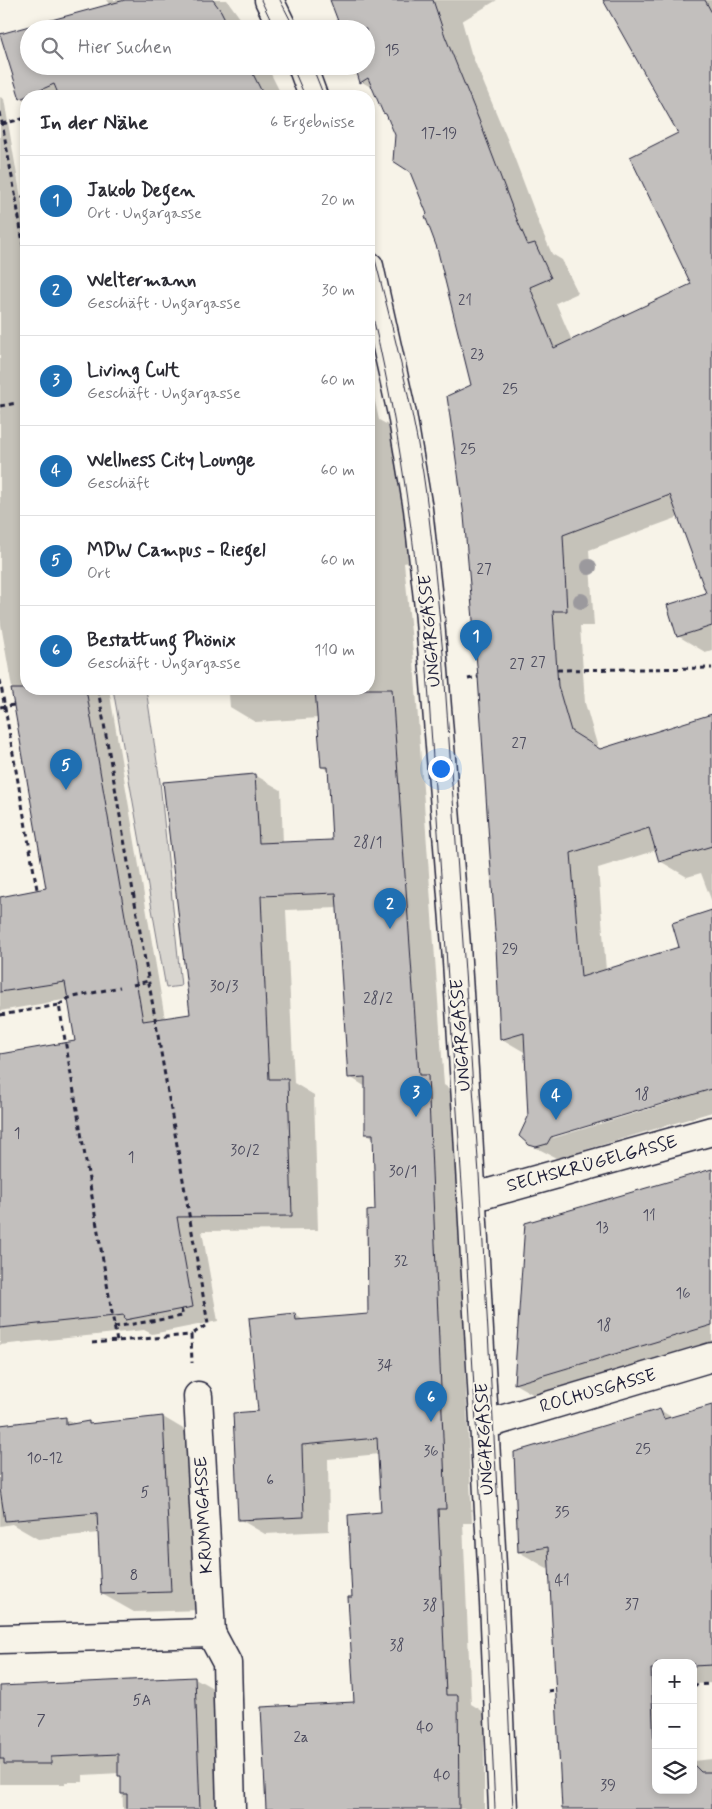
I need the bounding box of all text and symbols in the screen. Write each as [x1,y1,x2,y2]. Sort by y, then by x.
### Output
search box [20,20,375,75]
icon: search [38,34,66,62]
text: Hier suchen [78,35,172,60]
house number: 15 [385,41,399,61]
text: In der Nähe [40,109,148,137]
text: 6 Ergebnisse [270,112,355,133]
house number: 17-19 [421,124,457,144]
text: Jakob Degen [87,178,195,203]
text: 1 [52,190,60,211]
text: 20 m [321,190,355,211]
text: Ort · Ungargasse [87,203,202,224]
text: Weltermann [87,268,196,293]
text: 2 [52,280,60,301]
text: 30 m [322,280,355,301]
house number: 21 [458,291,472,311]
text: Geschäft · Ungargasse [87,293,241,314]
house number: 23 [470,345,484,365]
text: Living Cult [87,358,180,383]
text: 3 [52,370,60,391]
text: 60 m [321,370,355,391]
house number: 25 [502,380,518,400]
text: Geschäft · Ungargasse [87,383,241,404]
house number: 25 [460,440,476,460]
text: Wellness City Lounge [87,448,255,473]
text: 4 [51,460,61,481]
text: 60 m [321,460,355,481]
text: Geschäft [87,473,149,494]
text: MDW Campus - Riegel [87,538,266,563]
text: 5 [51,550,61,571]
text: 60 m [321,550,355,571]
house number: 27 [477,560,492,580]
text: Ort [87,563,111,584]
street label: UNGARGASSE [413,574,447,688]
pin: 1 [460,620,492,661]
text: Bestattung Phönix [87,628,236,653]
text: 6 [52,640,60,661]
text: 110 m [314,640,355,661]
text: Geschäft · Ungargasse [87,653,241,674]
house number: 27 [531,653,546,673]
house number: 27 [510,655,525,675]
house number: 27 [512,734,527,754]
pin: 5 [50,749,82,790]
your location [428,756,454,782]
house number: 28/1 [354,833,382,853]
pin: 2 [374,888,406,929]
house number: 29 [502,940,518,960]
house number: 30/3 [210,977,239,997]
street label: UNGARGASSE [445,978,477,1092]
house number: 28/2 [363,989,393,1009]
pin: 3 [400,1076,432,1117]
pin: 4 [540,1079,572,1120]
house number: 18 [635,1085,649,1105]
house number: 1 [14,1124,20,1144]
street label: SECHSKRÜGELGASSE [504,1130,680,1198]
house number: 30/2 [230,1141,260,1161]
house number: 1 [128,1148,134,1168]
house number: 30/1 [389,1162,417,1182]
house number: 11 [642,1206,656,1226]
house number: 13 [595,1218,609,1238]
house number: 32 [394,1252,408,1272]
house number: 16 [675,1284,691,1304]
house number: 18 [597,1316,611,1336]
house number: 34 [377,1356,393,1376]
street label: ROCHUSGASSE [537,1363,659,1419]
pin: 6 [415,1381,447,1422]
street label: UNGARGASSE [470,1382,500,1496]
house number: 25 [635,1440,651,1460]
house number: 36 [423,1442,439,1462]
house number: 10-12 [27,1449,63,1469]
street label: KRUMMGASSE [189,1456,219,1574]
house number: 6 [266,1471,274,1491]
house number: 5 [140,1483,150,1503]
house number: 35 [555,1503,569,1523]
house number: 8 [130,1566,138,1586]
house number: 41 [554,1571,570,1591]
house number: 37 [625,1595,640,1615]
house number: 38 [422,1596,438,1616]
house number: 38 [389,1636,405,1656]
map controls [652,1659,697,1794]
button: + [652,1659,697,1704]
house number: 5A [133,1691,151,1711]
button: − [652,1704,697,1749]
house number: 7 [36,1711,46,1731]
house number: 40 [416,1718,434,1738]
house number: 2a [293,1728,309,1748]
button: layers [652,1749,697,1794]
house number: 40 [433,1766,451,1786]
house number: 39 [600,1776,616,1796]

